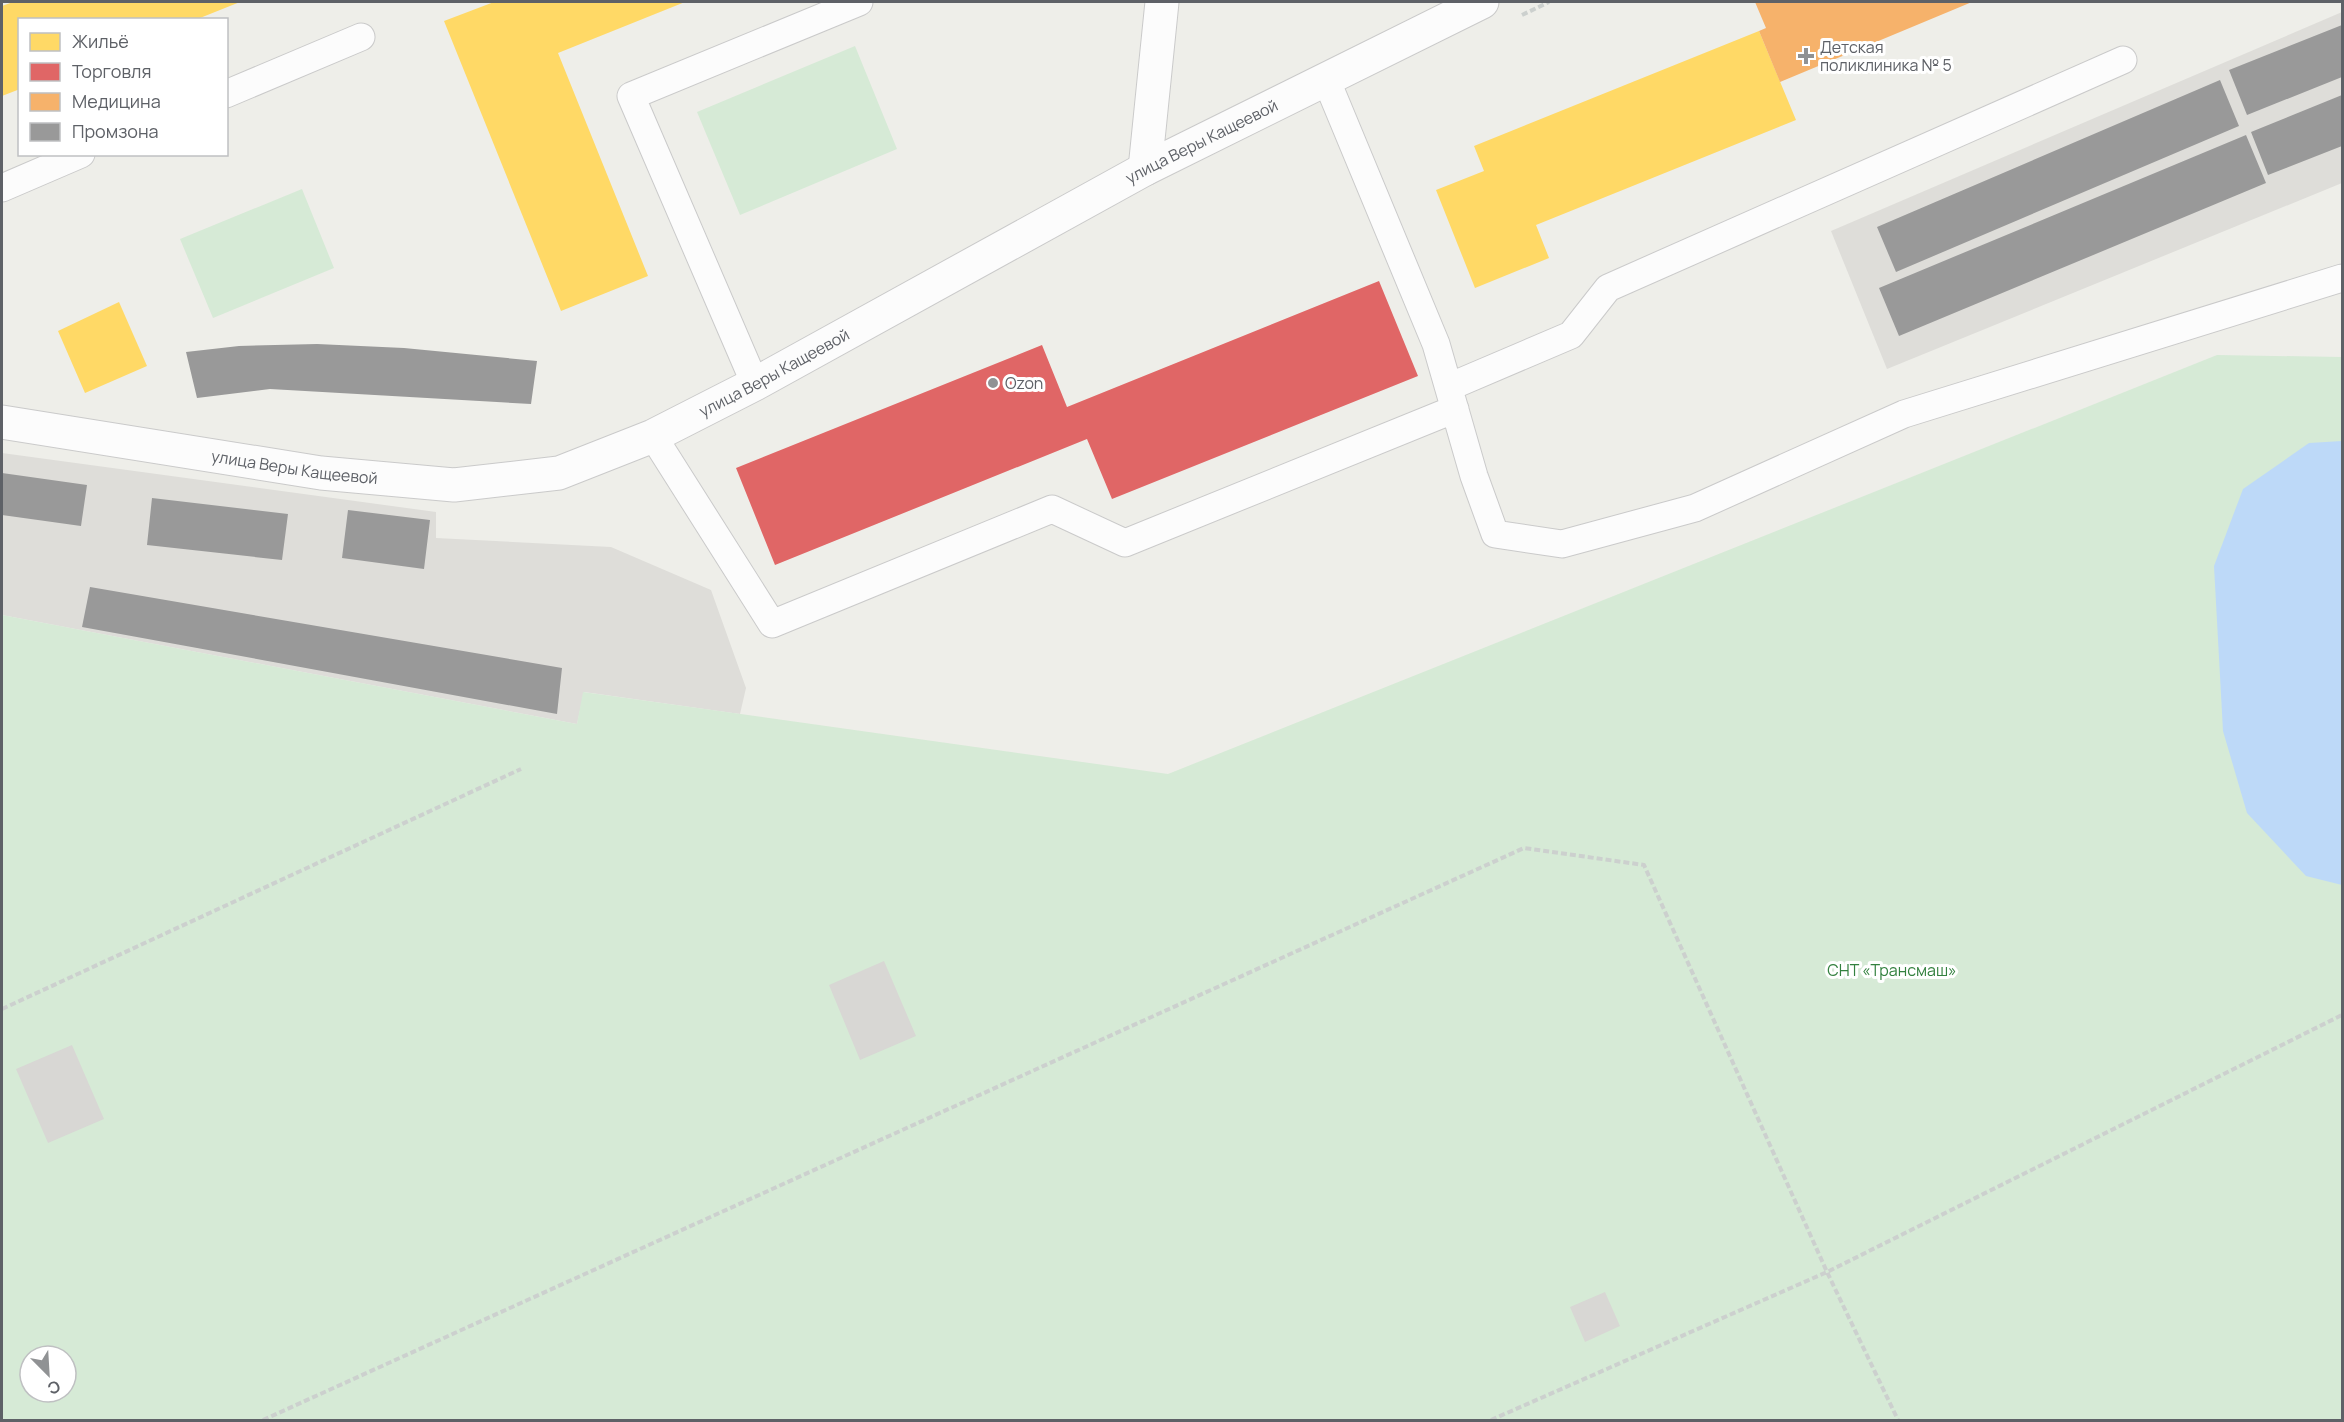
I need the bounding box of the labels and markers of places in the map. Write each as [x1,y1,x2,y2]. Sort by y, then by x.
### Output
place label: Детская поликлиника № 5 [1820,36,1952,76]
marker: Детская поликлиника № 5 [1797,47,1815,65]
place label: Ozon [1005,372,1043,394]
marker: Ozon [986,376,1000,390]

